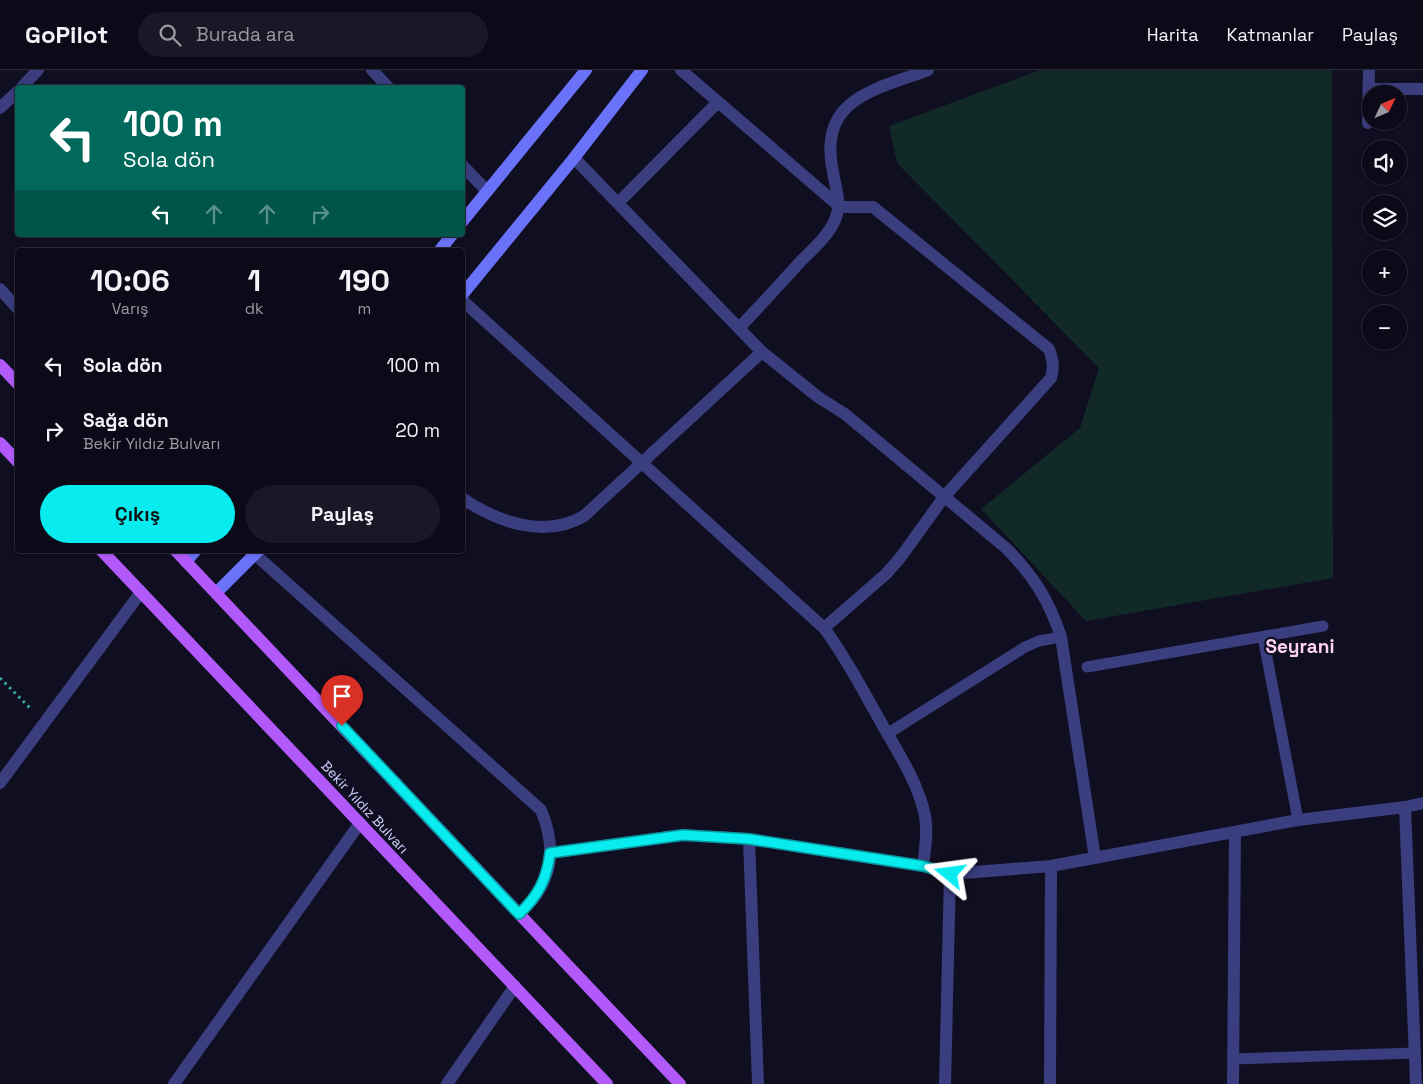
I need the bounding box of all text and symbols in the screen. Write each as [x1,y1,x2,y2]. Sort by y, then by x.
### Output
search box [138,12,488,57]
text: GoPilot [25,19,108,50]
icon: search [156,21,184,49]
text: Burada ara [196,22,295,47]
text: Harita [1147,23,1199,46]
text: Katmanlar [1227,23,1314,46]
text: Paylaş [1342,23,1398,46]
north arrow [1362,85,1408,130]
map controls [1362,85,1407,350]
text: 100 m [123,102,223,146]
icon: left [40,105,105,170]
button: sound [1362,140,1407,185]
text: Sola dön [123,145,215,173]
button: layers [1362,195,1407,240]
icon: left [147,200,175,228]
icon: ahead [200,200,228,228]
icon: ahead [253,200,281,228]
icon: right [306,200,334,228]
button: + [1362,250,1407,295]
text: 10:06 [90,261,170,300]
text: 1 [247,261,261,300]
text: 190 [339,261,390,300]
text: Varış [111,298,148,319]
text: dk [245,298,264,319]
text: m [357,298,371,319]
button: − [1362,305,1407,350]
icon: left [40,352,68,380]
text: Sola dön [83,353,162,378]
text: 100 m [386,353,440,378]
text: Sağa dön [83,408,169,433]
icon: right [40,417,68,445]
text: 20 m [395,418,440,443]
text: Bekir Yıldız Bulvarı [83,433,221,454]
button: Çıkış [40,485,235,543]
button: Paylaş [245,485,440,543]
district label: Seyrani [1265,634,1335,659]
pin [321,675,363,726]
icon: arrive [328,682,356,710]
street label: Bekir Yıldız Bulvarı [317,757,413,857]
position arrow [923,847,975,899]

